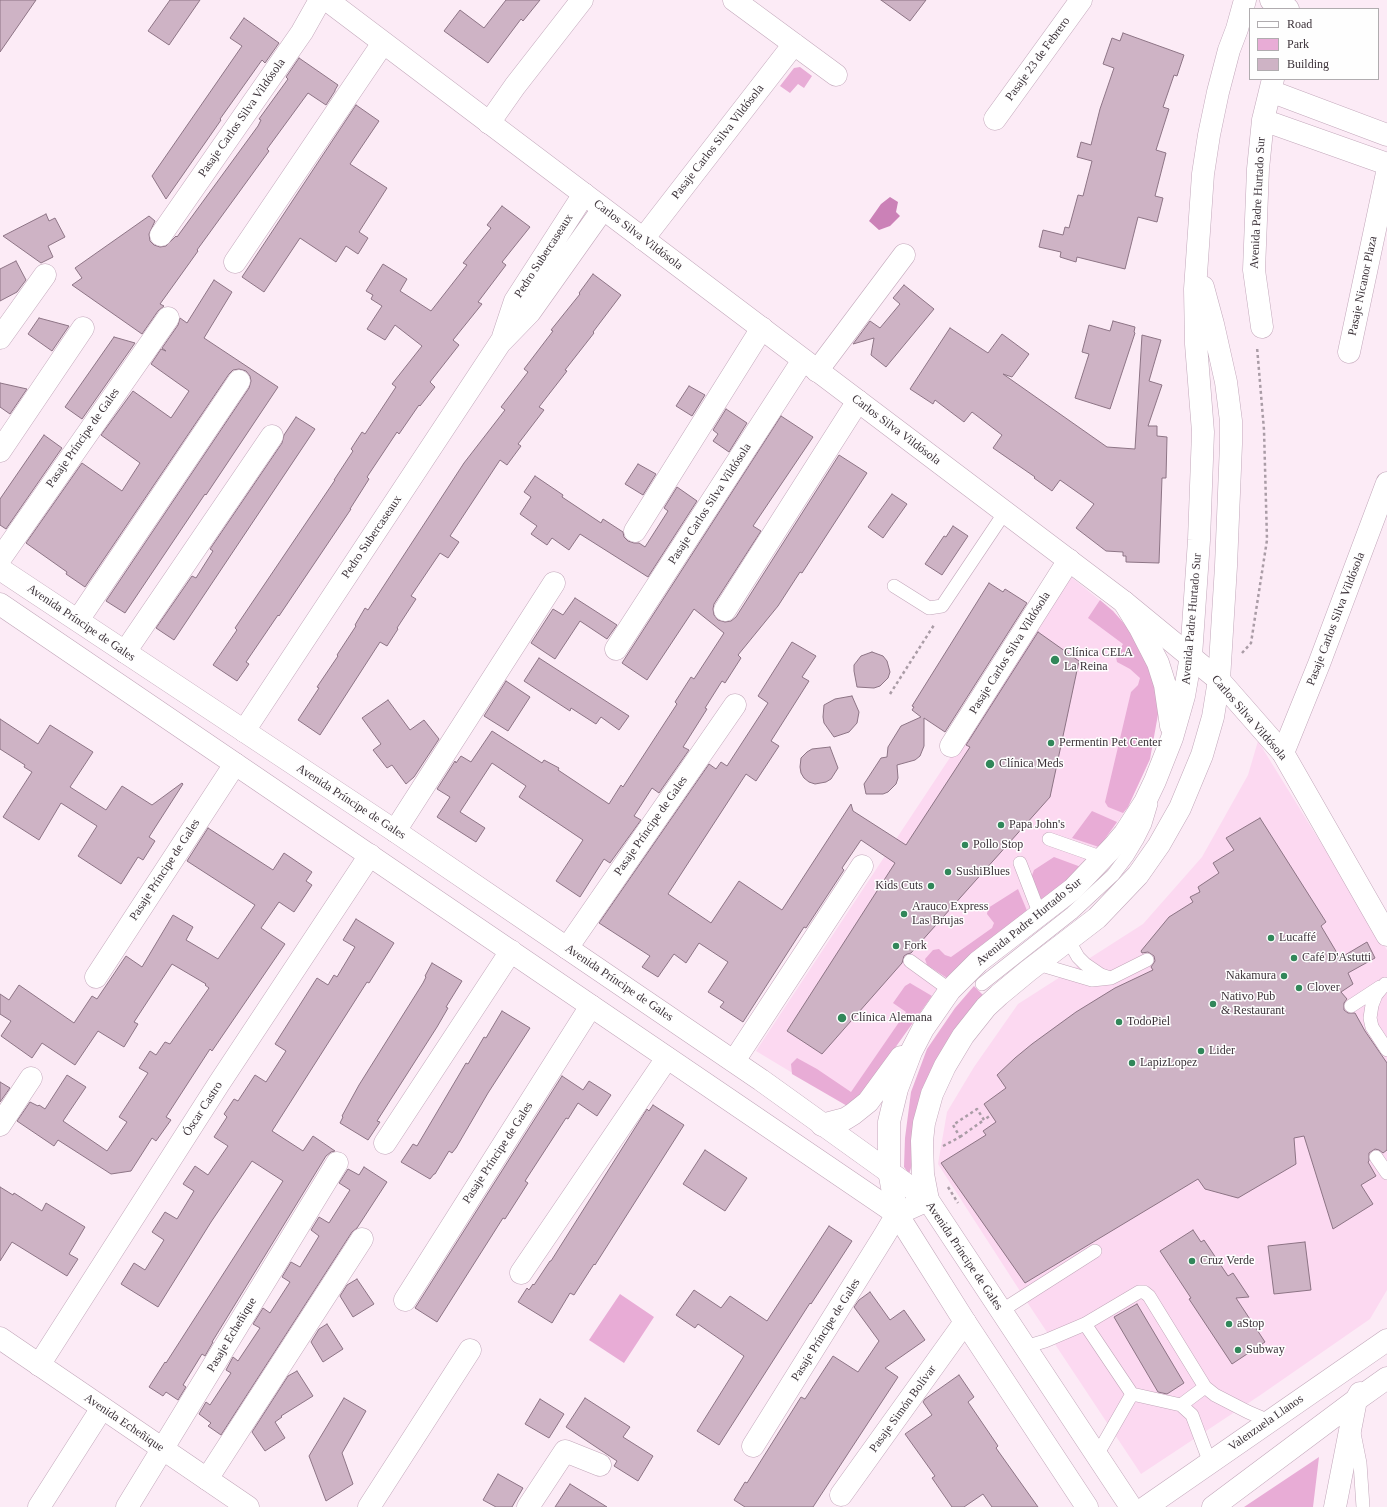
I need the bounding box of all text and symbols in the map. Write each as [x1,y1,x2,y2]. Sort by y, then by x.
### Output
legend [1249,8,1379,80]
street label: Pasaje 23 de Febrero [1003,14,1073,104]
text: Road [1287,17,1312,31]
text: Park [1287,37,1309,51]
street label: Pasaje Carlos Silva Vildósola [195,56,289,180]
text: Building [1287,57,1329,71]
street label: Pasaje Carlos Silva Vildósola [669,82,767,202]
street label: Avenida Padre Hurtado Sur [1247,137,1269,269]
street label: Carlos Silva Vildósola [591,197,685,273]
street label: Pedro Subercaseaux [512,211,576,301]
street label: Pasaje Nicanor Plaza [1345,235,1381,337]
street label: Pasaje Príncipe de Gales [43,385,123,491]
street label: Carlos Silva Vildósola [849,392,943,468]
street label: Pasaje Carlos Silva Vildósola [665,441,755,567]
street label: Pedro Subercaseaux [339,493,405,581]
street label: Pasaje Carlos Silva Vildósola [1304,550,1368,688]
street label: Avenida Padre Hurtado Sur [1179,553,1205,685]
street label: Avenida Príncipe de Gales [24,581,138,665]
street label: Pasaje Carlos Silva Vildósola [966,589,1054,717]
place label: Clínica CELA La Reina [1064,646,1133,674]
marker: Clínica CELA La Reina [1049,654,1061,666]
street label: Carlos Silva Vildósola [1208,673,1290,763]
place label: Permentin Pet Center [1059,736,1162,750]
marker: Permentin Pet Center [1046,738,1056,748]
place label: Clínica Meds [999,757,1063,771]
marker: Clínica Meds [984,758,996,770]
street label: Avenida Príncipe de Gales [294,761,408,843]
street label: Pasaje Príncipe de Gales [611,773,691,879]
street label: Pasaje Príncipe de Gales [127,816,203,924]
place label: Papa John's [1009,818,1065,832]
marker: Papa John's [996,820,1006,830]
place label: Pollo Stop [973,838,1023,852]
marker: Pollo Stop [960,840,970,850]
place label: SushiBlues [956,865,1010,879]
marker: SushiBlues [943,867,953,877]
street label: Avenida Padre Hurtado Sur [973,875,1085,969]
place label: Kids Cuts [875,879,923,893]
marker: Kids Cuts [926,881,936,891]
place label: Arauco Express Las Brujas [912,900,988,928]
marker: Arauco Express Las Brujas [899,909,909,919]
place label: Lucaffé [1279,931,1316,945]
marker: Lucaffé [1266,933,1276,943]
place label: Fork [904,939,927,953]
street label: Avenida Príncipe de Gales [562,941,676,1025]
marker: Fork [891,941,901,951]
place label: Café D'Astutti [1302,951,1371,965]
marker: Café D'Astutti [1289,953,1299,963]
place label: Nakamura [1226,969,1276,983]
marker: Nakamura [1279,971,1289,981]
place label: Clover [1307,981,1340,995]
marker: Clover [1294,983,1304,993]
place label: Nativo Pub & Restaurant [1221,990,1285,1018]
marker: Nativo Pub & Restaurant [1208,999,1218,1009]
place label: Clínica Alemana [851,1011,932,1025]
marker: Clínica Alemana [836,1012,848,1024]
place label: TodoPiel [1127,1015,1170,1029]
marker: TodoPiel [1114,1017,1124,1027]
place label: Lider [1209,1044,1235,1058]
marker: Lider [1196,1046,1206,1056]
place label: LapizLopez [1140,1056,1197,1070]
marker: LapizLopez [1127,1058,1137,1068]
street label: Óscar Castro [180,1079,226,1139]
street label: Pasaje Príncipe de Gales [460,1099,536,1207]
street label: Avenida Príncipe de Gales [922,1199,1006,1313]
place label: Cruz Verde [1200,1254,1254,1268]
marker: Cruz Verde [1187,1256,1197,1266]
street label: Pasaje Príncipe de Gales [789,1276,863,1384]
street label: Pasaje Echeñique [204,1295,260,1375]
place label: aStop [1237,1317,1264,1331]
marker: aStop [1224,1319,1234,1329]
place label: Subway [1246,1343,1285,1357]
marker: Subway [1233,1345,1243,1355]
street label: Pasaje Simón Bolívar [867,1363,939,1455]
street label: Avenida Echeñique [81,1391,167,1455]
street label: Valenzuela Llanos [1226,1392,1306,1454]

